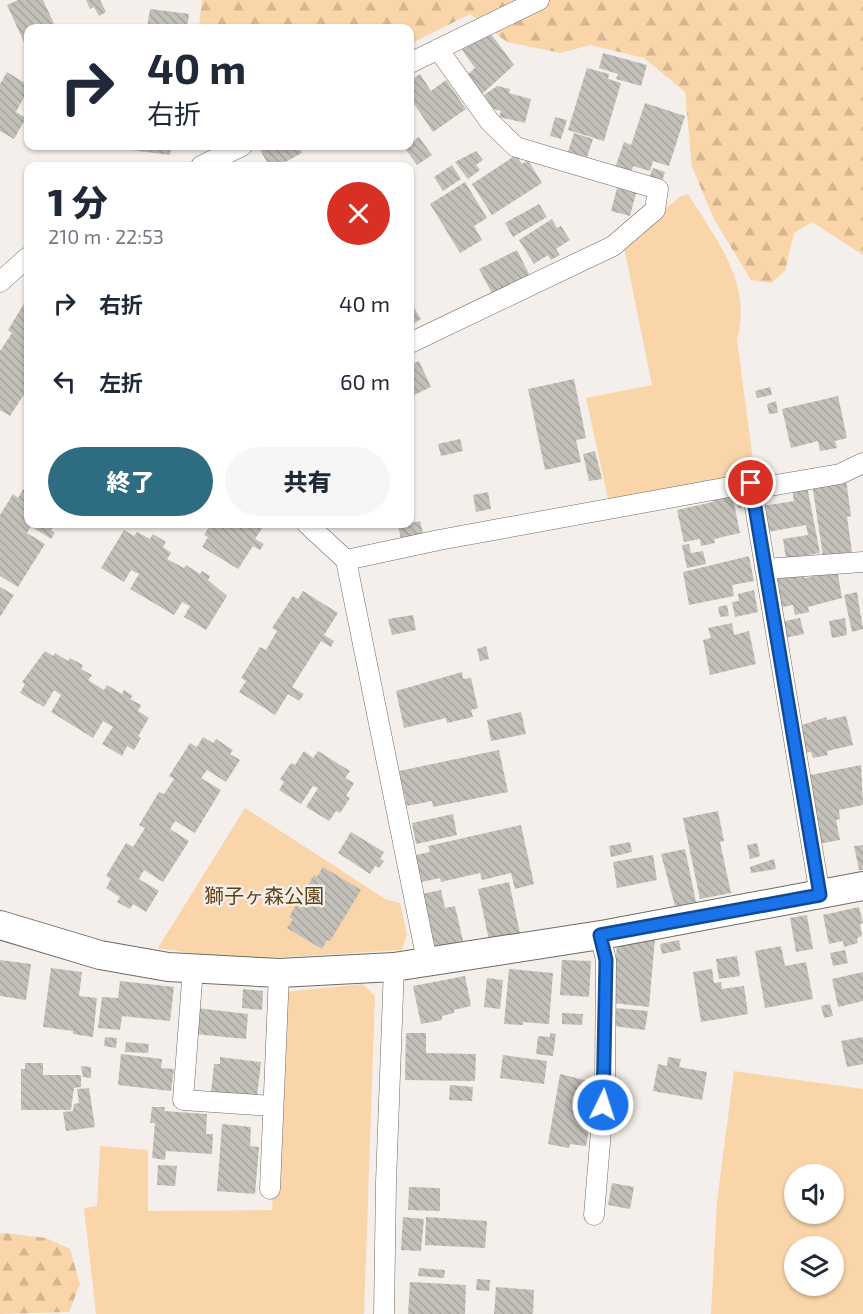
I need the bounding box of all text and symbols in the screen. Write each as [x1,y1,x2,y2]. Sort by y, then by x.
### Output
text: 40 m [147,42,246,92]
icon: right [48,48,126,126]
text: 右折 [147,97,201,129]
text: 1 分 [48,180,108,223]
button: close [327,182,390,245]
text: 210 m · 22:53 [48,224,164,248]
icon: right [48,287,81,320]
text: 40 m [339,290,390,316]
text: 右折 [99,291,143,317]
icon: left [48,365,81,398]
text: 60 m [340,368,390,394]
text: 左折 [99,369,143,395]
button: 終了 [48,447,213,516]
button: 共有 [225,447,390,516]
pin [725,457,776,508]
icon: arrive [734,466,767,499]
park label: 獅子ヶ森公園 [204,883,324,907]
position arrow [571,1073,635,1137]
map controls [784,1164,844,1296]
button: sound [784,1164,844,1224]
button: layers [784,1236,844,1296]

